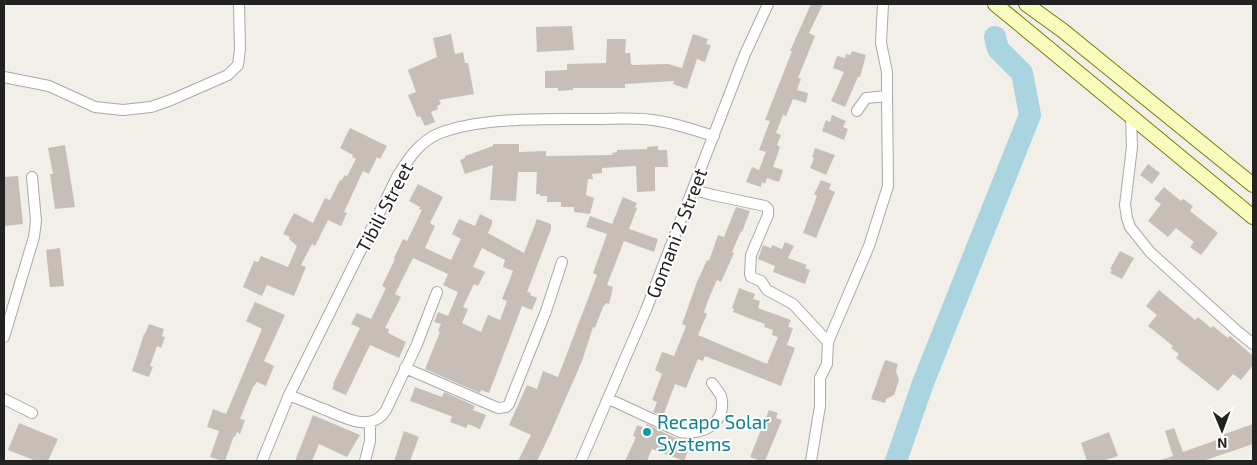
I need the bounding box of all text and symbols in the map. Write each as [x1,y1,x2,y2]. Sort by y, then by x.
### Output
street label: Tibili Street [351,158,417,256]
street label: Gomani 2 Street [641,165,711,301]
north arrow [1197,405,1247,455]
place label: Recapo Solar Systems [657,410,770,455]
marker: Recapo Solar Systems [641,426,653,438]
text: N [1217,435,1227,452]

